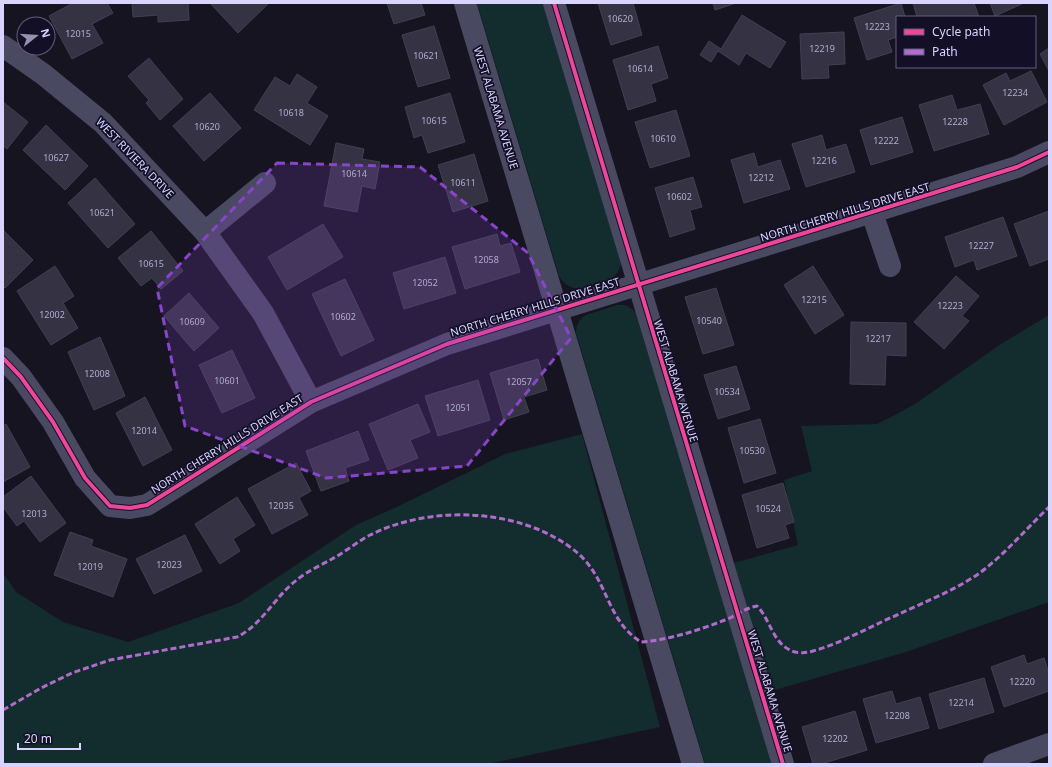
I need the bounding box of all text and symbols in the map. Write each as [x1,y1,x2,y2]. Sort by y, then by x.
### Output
house number: 10620 [607,12,633,25]
north arrow [16,16,56,56]
legend [896,16,1036,68]
house number: 12223 [864,20,890,33]
text: Cycle path [932,23,990,40]
text: N [38,26,55,39]
house number: 12015 [65,27,91,40]
house number: 12219 [809,42,835,55]
text: Path [932,43,958,60]
street label: WEST ALABAMA AVENUE [471,45,522,171]
house number: 10621 [413,49,439,62]
house number: 10614 [627,62,653,75]
house number: 12234 [1002,86,1028,99]
house number: 10618 [278,106,304,119]
street label: WEST RIVIERA DRIVE [93,114,178,201]
house number: 10615 [421,114,447,127]
house number: 12228 [942,115,968,128]
house number: 10620 [194,120,220,133]
house number: 10610 [650,132,676,145]
house number: 12222 [873,134,899,147]
house number: 10627 [43,151,69,164]
house number: 12216 [811,154,837,167]
house number: 10614 [341,167,367,180]
house number: 12212 [748,171,774,184]
house number: 10611 [450,176,476,189]
street label: NORTH CHERRY HILLS DRIVE EAST [758,179,932,245]
house number: 10602 [666,190,692,203]
house number: 10621 [89,206,115,219]
house number: 12227 [968,239,994,252]
house number: 12058 [473,253,499,266]
house number: 10615 [138,257,164,270]
street label: NORTH CHERRY HILLS DRIVE EAST [448,274,622,340]
house number: 12052 [412,276,438,289]
house number: 12215 [801,293,827,306]
house number: 12223 [937,299,963,312]
house number: 12002 [39,308,65,321]
house number: 10602 [330,310,356,323]
house number: 10540 [696,314,722,327]
house number: 10609 [179,315,205,328]
street label: WEST ALABAMA AVENUE [651,318,702,444]
house number: 12217 [865,332,891,345]
house number: 12008 [84,367,110,380]
house number: 10601 [214,374,240,387]
house number: 12057 [506,375,532,388]
house number: 10534 [714,385,740,398]
street label: NORTH CHERRY HILLS DRIVE EAST [148,390,306,497]
house number: 12051 [445,401,471,414]
house number: 12014 [131,424,157,437]
house number: 10530 [739,444,765,457]
house number: 12035 [268,499,294,512]
house number: 10524 [755,502,781,515]
house number: 12013 [21,507,47,520]
house number: 12023 [156,558,182,571]
house number: 12019 [77,560,103,573]
street label: WEST ALABAMA AVENUE [745,628,796,754]
house number: 12220 [1009,675,1035,688]
house number: 12214 [948,696,974,709]
house number: 12208 [884,709,910,722]
scale bar [18,725,80,751]
text: 20 m [24,730,52,747]
house number: 12202 [822,732,848,745]

